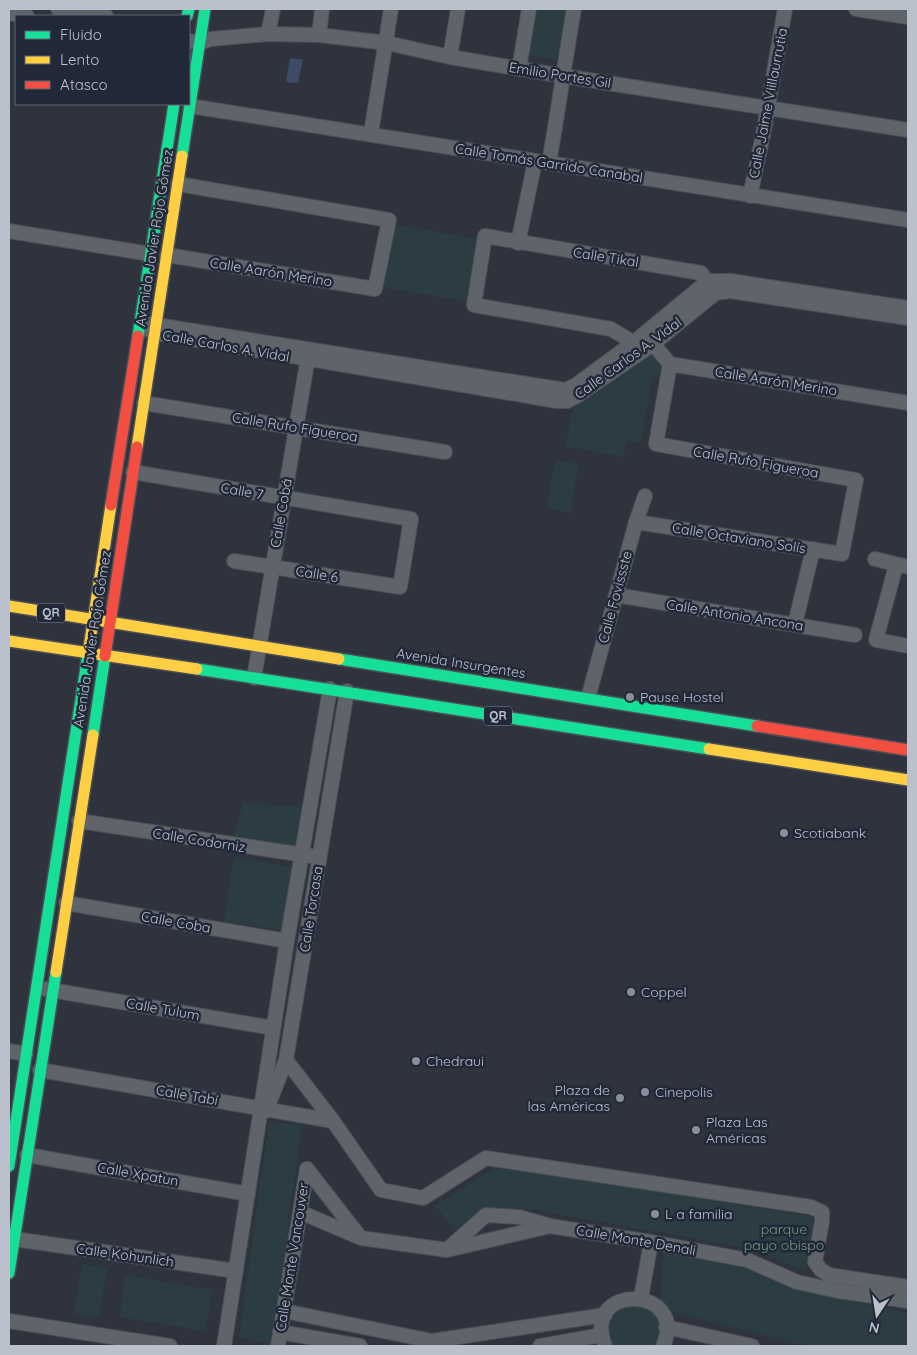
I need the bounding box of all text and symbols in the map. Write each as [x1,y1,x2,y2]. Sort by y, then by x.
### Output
legend [15,15,190,105]
text: Fluido [60,25,102,44]
street label: Calle Jaime Viillaurrutia [745,26,791,180]
text: Lento [60,50,99,69]
street label: Emilio Portes Gil [508,58,612,92]
text: Atasco [60,75,108,94]
street label: Calle Tomás Garrido Canabal [454,139,644,187]
street label: Avenida Javier Rojo Gómez [131,148,177,328]
street label: Calle Tikal [572,243,640,271]
street label: Calle Aarón Merino [209,253,333,291]
street label: Calle Carlos A. Vidal [571,313,685,403]
street label: Calle Carlos A. Vidal [161,326,291,366]
street label: Calle Aarón Merino [714,362,838,400]
street label: Calle Rufo Figueroa [231,408,359,446]
street label: Calle Rufo Figueroa [692,442,820,482]
street label: Calle Cobá [266,477,296,549]
street label: Calle 7 [219,478,265,504]
street label: Calle Octaviano Solís [671,519,807,557]
street label: Avenida Javier Rojo Gómez [69,549,115,729]
street label: Calle Fovissste [594,549,636,645]
street label: Calle 6 [294,562,340,586]
street label: Calle Antonio Ancona [665,595,805,635]
road number: QR [37,604,65,622]
street label: Avenida Insurgentes [395,644,527,682]
place label: Pause Hostel [640,688,724,706]
marker: Pause Hostel [624,691,636,703]
road number: QR [484,706,512,726]
street label: Calle Codorniz [151,824,247,856]
place label: Scotiabank [794,824,866,842]
marker: Scotiabank [778,827,790,839]
street label: Calle Torcasa [295,865,327,953]
street label: Calle Coba [140,907,212,937]
place label: Coppel [641,983,687,1001]
marker: Coppel [625,986,637,998]
street label: Calle Tulum [125,994,201,1024]
place label: Chedraui [426,1052,484,1070]
marker: Chedraui [410,1055,422,1067]
street label: Calle Tabí [155,1081,219,1109]
place label: Plaza de las Américas [527,1081,610,1115]
place label: Cinepolis [655,1083,713,1101]
marker: Cinepolis [639,1086,651,1098]
marker: Plaza de las Américas [614,1092,626,1104]
place label: Plaza Las Américas [706,1113,768,1147]
marker: Plaza Las Américas [690,1124,702,1136]
street label: Calle Xpatun [96,1158,180,1190]
street label: Calle Monte Vancouver [271,1181,313,1333]
place label: L a familia [665,1205,733,1223]
marker: L a familia [649,1208,661,1220]
park label: parque payo obispo [744,1220,824,1254]
street label: Calle Monte Denali [575,1221,697,1259]
street label: Calle Kohunlich [75,1239,175,1271]
north arrow [852,1290,902,1340]
text: N [867,1318,881,1338]

